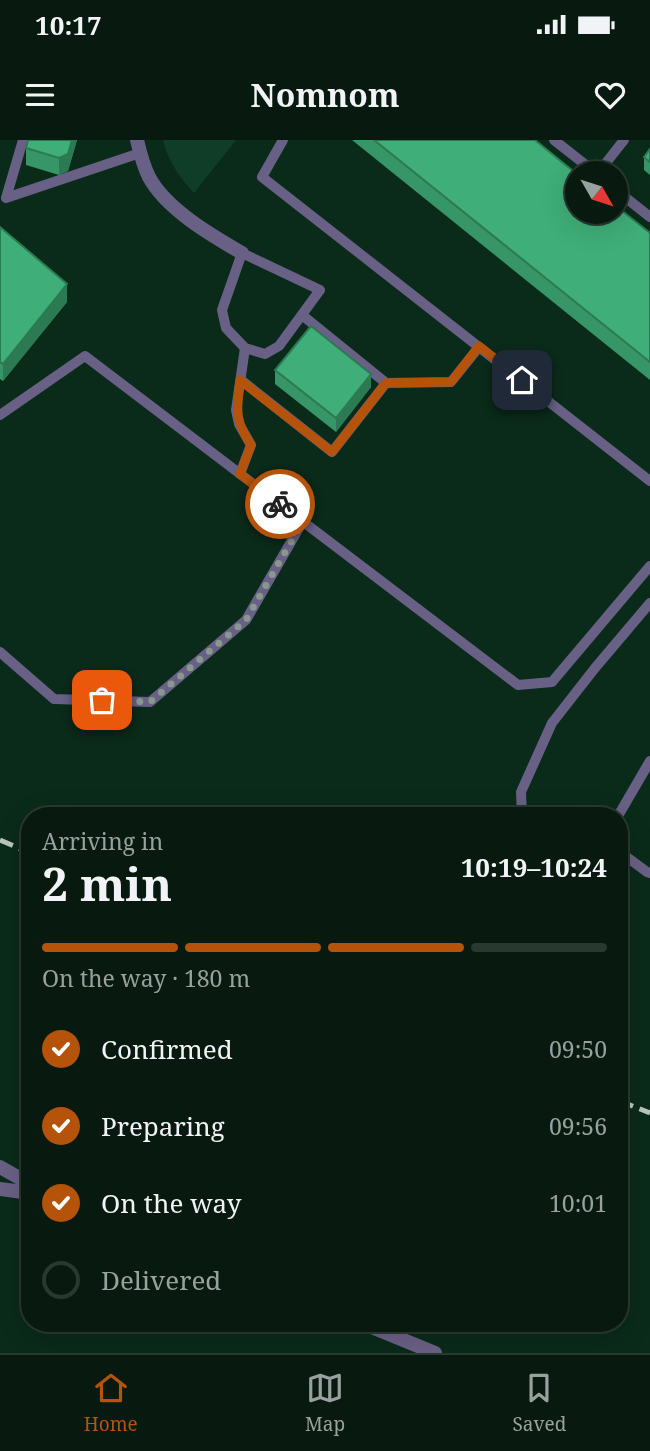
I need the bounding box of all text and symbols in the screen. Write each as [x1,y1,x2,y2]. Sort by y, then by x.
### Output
text: 10:17 [35,7,102,43]
text: Nomnom [251,73,399,116]
icon: menu [21,76,59,114]
icon: heart [591,76,629,114]
north arrow [565,161,628,224]
map controls [565,161,628,224]
pin [492,350,552,410]
icon: home [503,361,541,399]
courier [245,469,315,539]
icon: bike [261,485,299,523]
pin [72,670,132,730]
icon: bag [83,681,121,719]
text: Arriving in [42,825,163,857]
text: 10:19–10:24 [461,849,607,885]
text: 2 min [42,852,172,914]
text: On the way · 180 m [42,962,250,994]
icon: check [42,1030,80,1068]
text: Confirmed [101,1031,233,1067]
text: 09:50 [549,1033,607,1065]
icon: check [42,1107,80,1145]
text: Preparing [101,1108,225,1144]
text: 09:56 [549,1110,607,1142]
icon: check [42,1184,80,1222]
text: On the way [101,1185,241,1221]
text: 10:01 [549,1187,607,1219]
text: Delivered [101,1262,221,1298]
tab: Home [84,1369,138,1437]
tab: Map [305,1369,345,1437]
tab: Saved [512,1369,566,1437]

